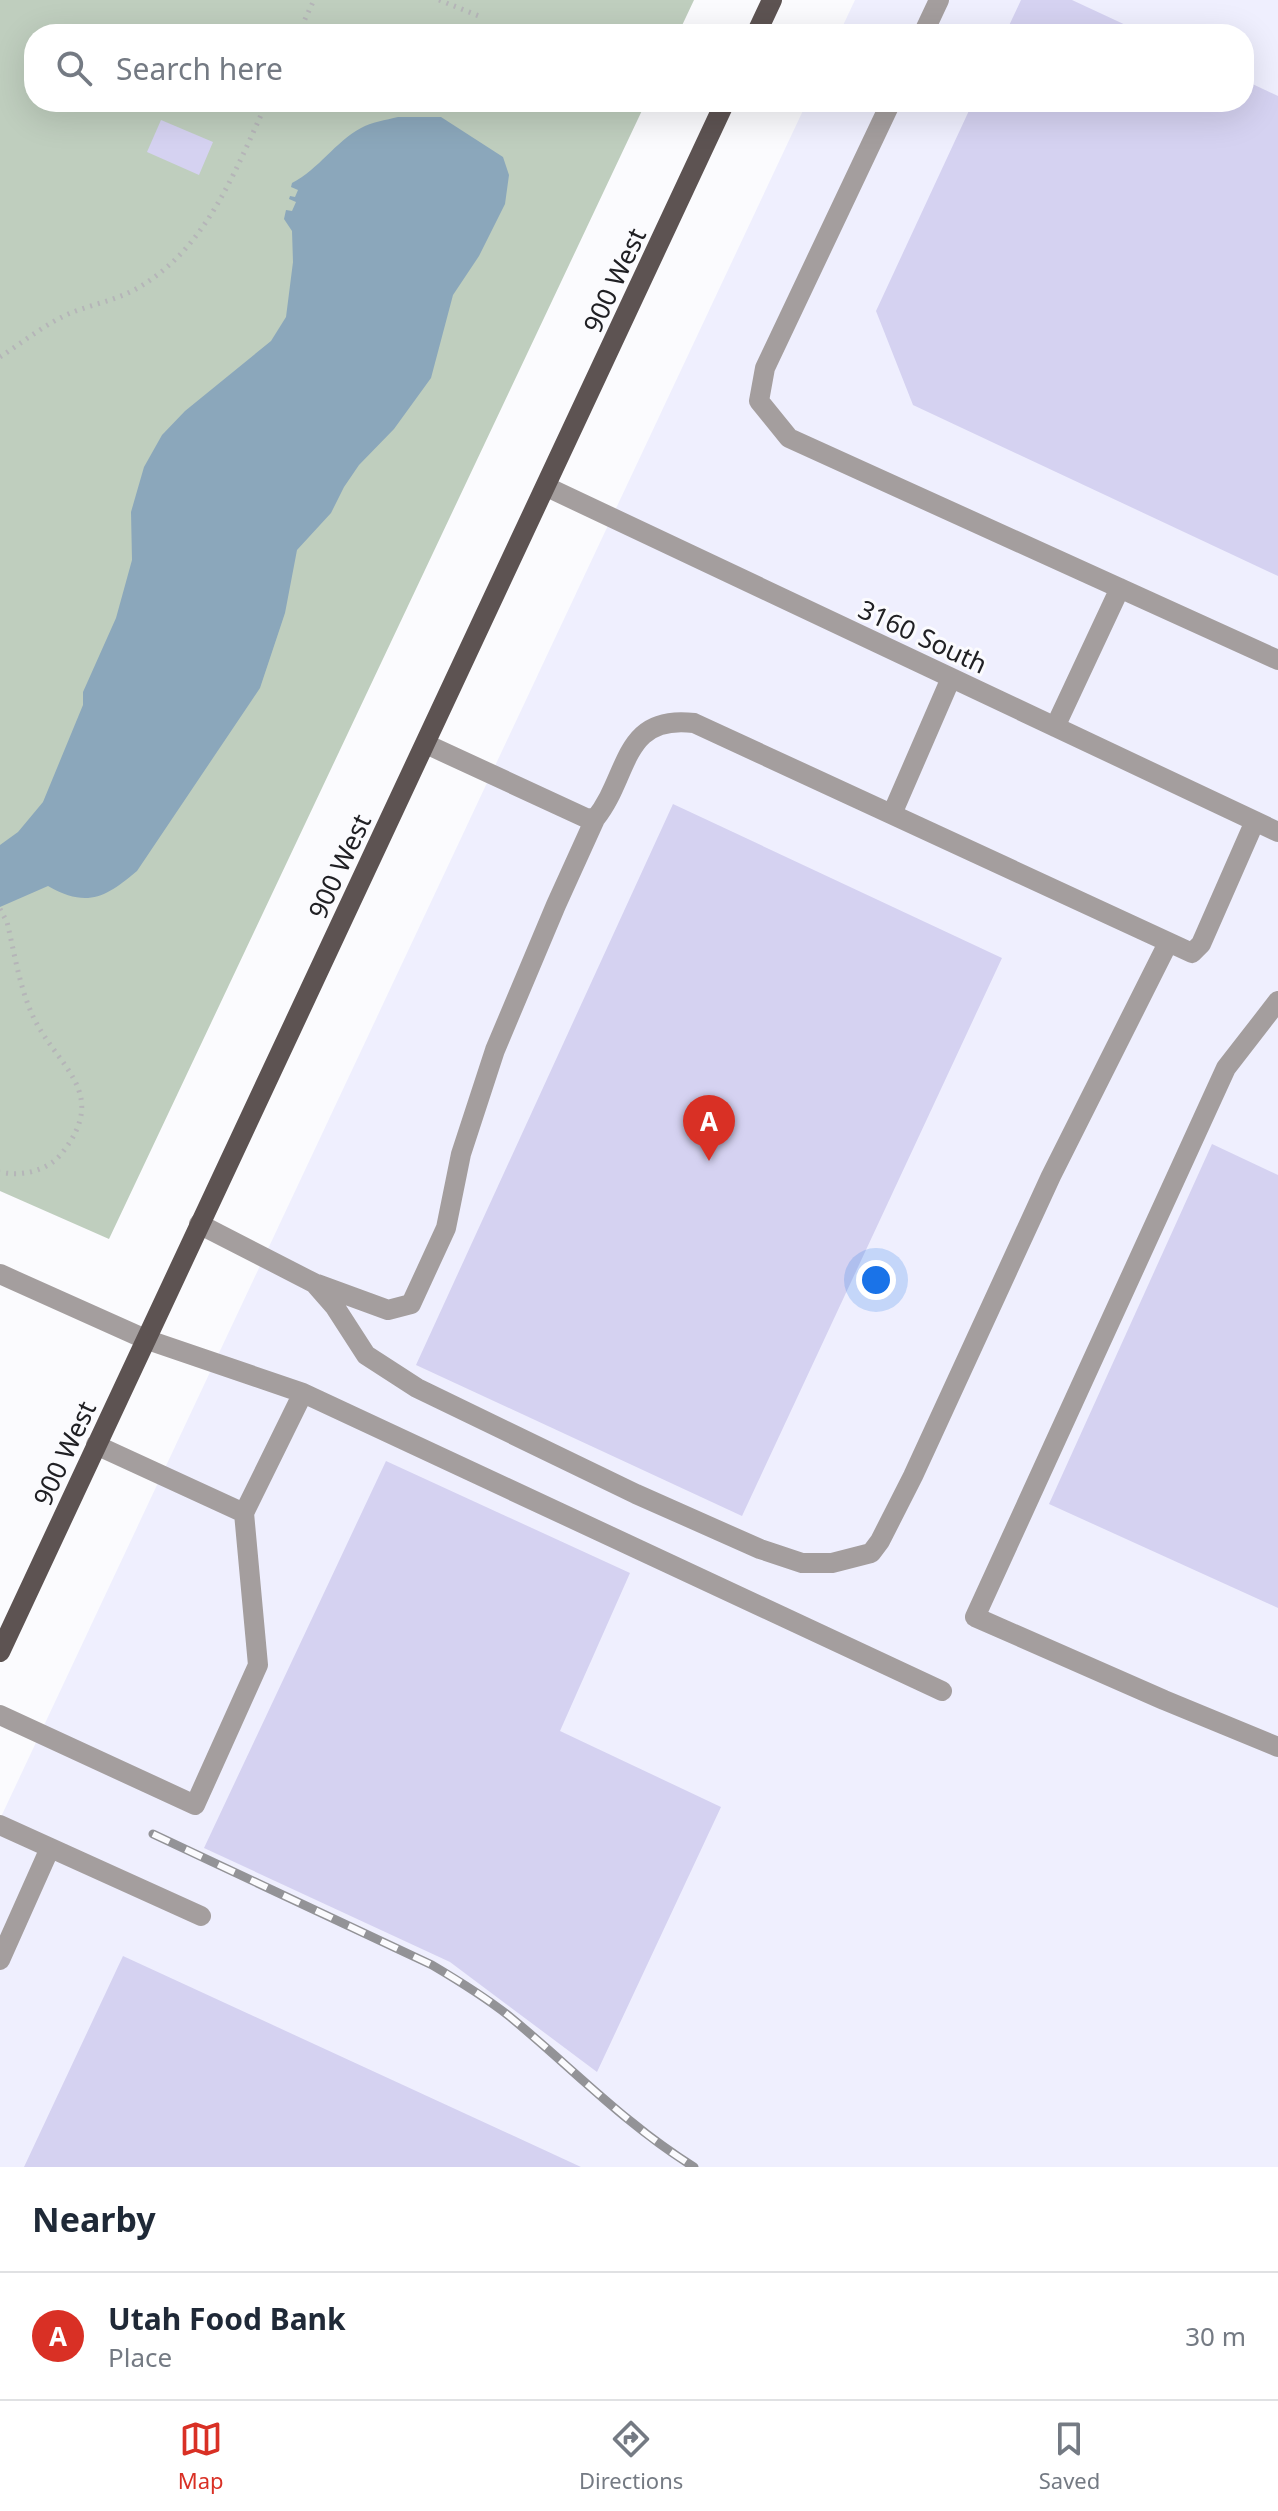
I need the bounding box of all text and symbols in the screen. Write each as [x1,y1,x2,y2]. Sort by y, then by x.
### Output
search box [24,24,1254,112]
icon: search [52,46,96,90]
text: Search here [116,48,283,89]
street label: 900 West [574,222,654,338]
street label: 3160 South [853,591,993,681]
street label: 900 West [299,808,379,924]
pin: A [683,1095,735,1161]
your location [856,1260,896,1300]
street label: 900 West [24,1395,104,1511]
text: Nearby [32,2196,156,2242]
text: Utah Food Bank [108,2298,346,2339]
text: A [49,2318,67,2354]
text: 30 m [1185,2318,1246,2354]
text: Place [108,2339,172,2375]
tab: Map [178,2417,224,2495]
tab: Directions [579,2417,683,2495]
tab: Saved [1039,2417,1100,2495]

